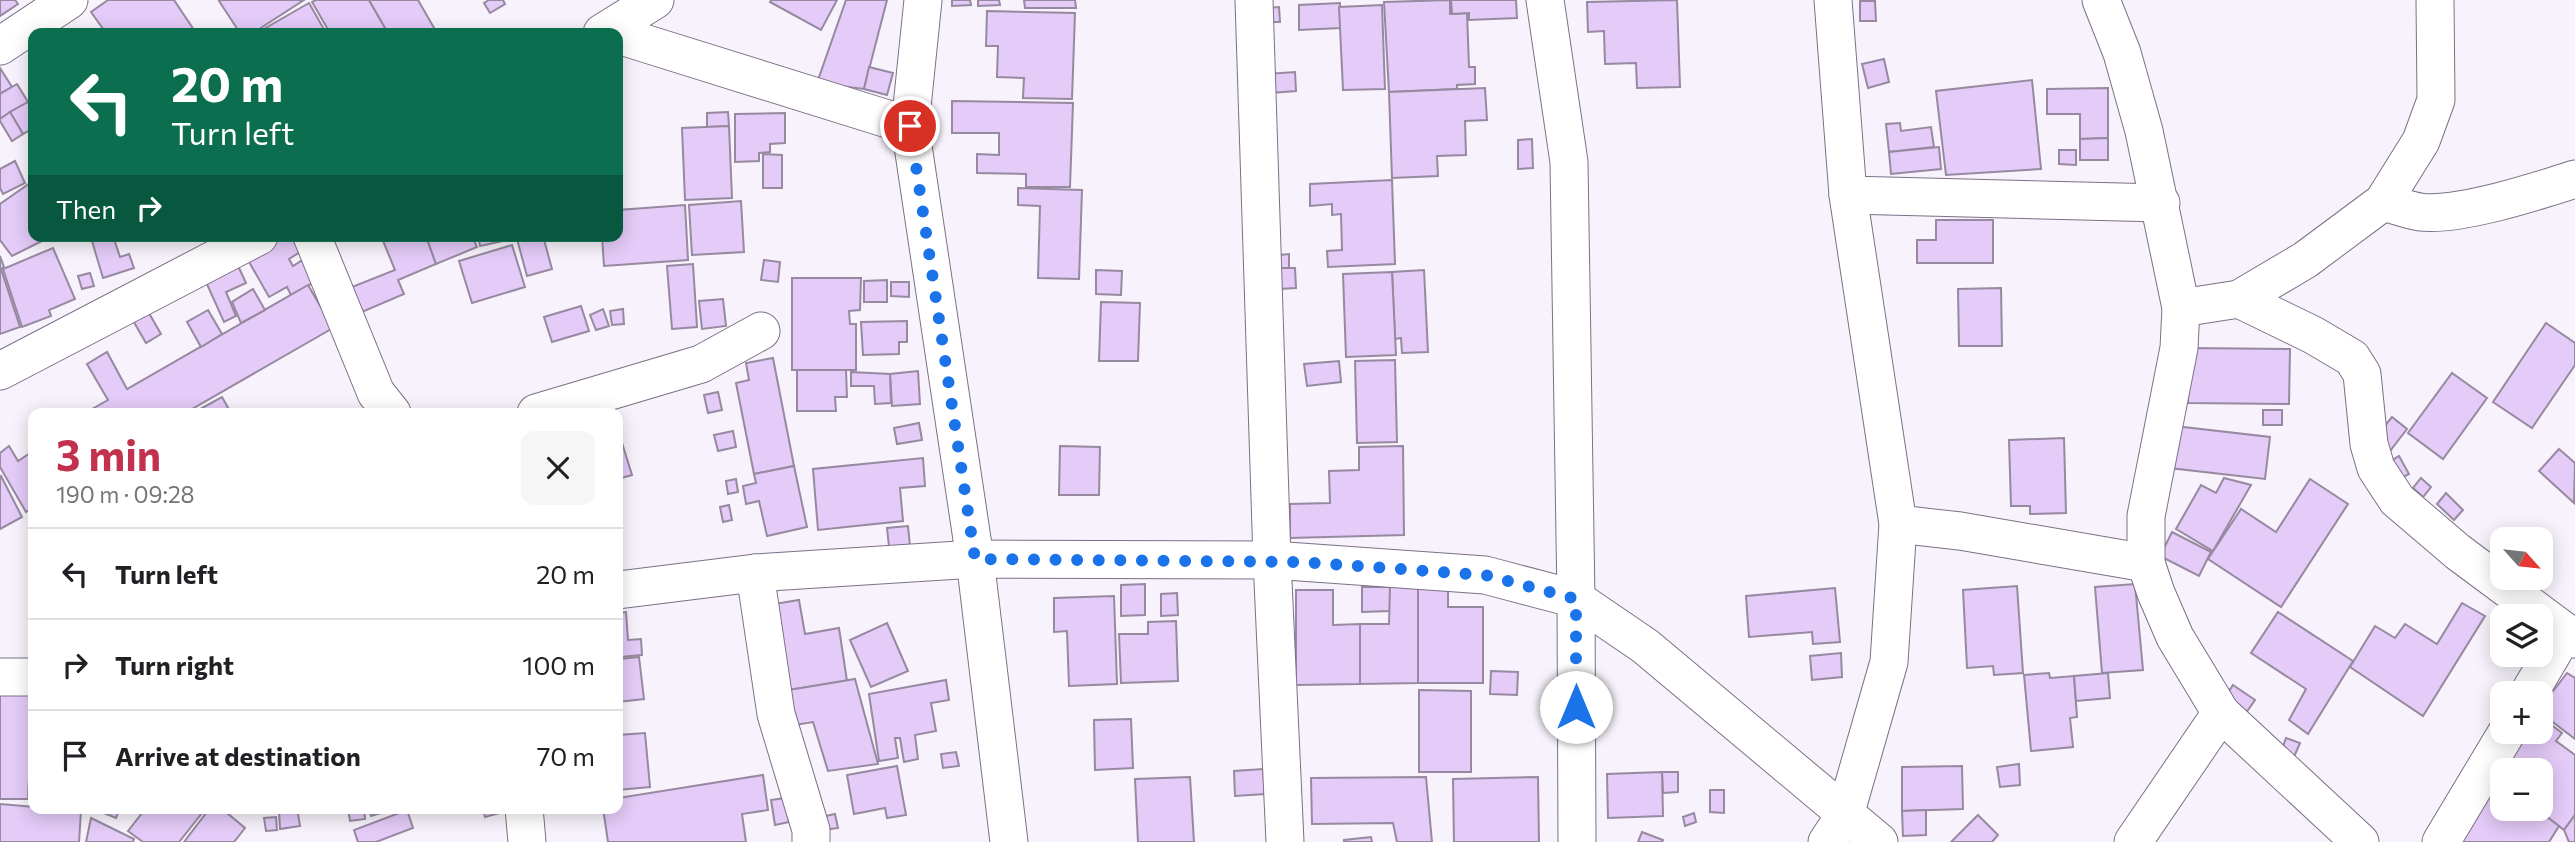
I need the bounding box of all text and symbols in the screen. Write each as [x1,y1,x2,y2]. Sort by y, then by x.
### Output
text: 20 m [171,52,283,112]
icon: left [56,56,147,147]
pin [880,96,940,156]
icon: arrive [891,107,929,145]
text: Turn left [171,112,295,152]
icon: right [130,189,168,227]
text: Then [56,193,116,224]
text: 3 min [56,428,161,480]
button: close [521,431,595,505]
text: 190 m · 09:28 [56,480,195,508]
north arrow [2490,527,2553,590]
map controls [2490,527,2553,821]
icon: left [56,555,94,593]
text: Turn left [115,558,218,589]
text: 20 m [536,558,595,589]
button: layers [2490,604,2553,667]
icon: right [56,646,94,684]
text: Turn right [115,649,234,680]
text: 100 m [522,649,595,680]
position arrow [1539,670,1613,744]
button: + [2490,681,2553,744]
icon: arrive [56,737,94,775]
text: Arrive at destination [115,740,361,771]
text: 70 m [537,740,595,771]
button: − [2490,758,2553,821]

